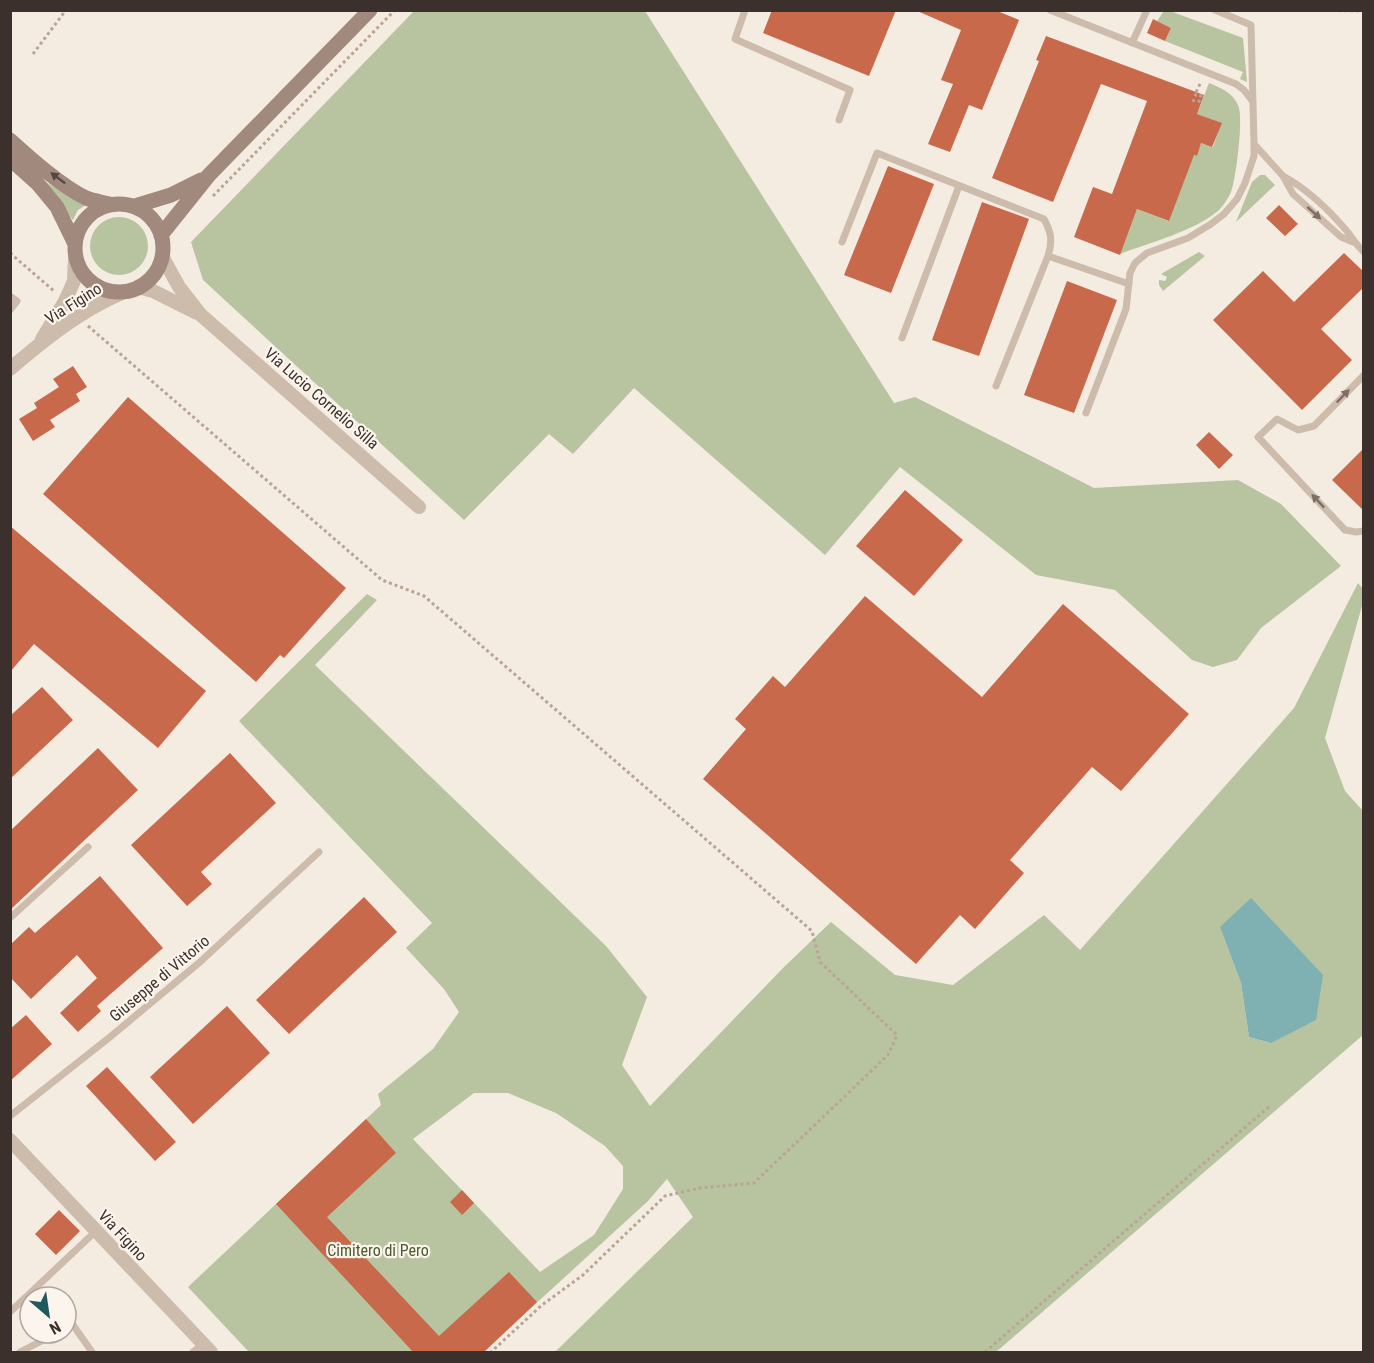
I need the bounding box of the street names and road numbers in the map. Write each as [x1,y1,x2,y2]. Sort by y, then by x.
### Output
street label: Via Figino [42,279,105,328]
street label: Via Lucio Cornelio Silla [261,344,383,453]
street label: Giuseppe di Vittorio [106,931,213,1026]
street label: Via Figino [94,1206,151,1265]

